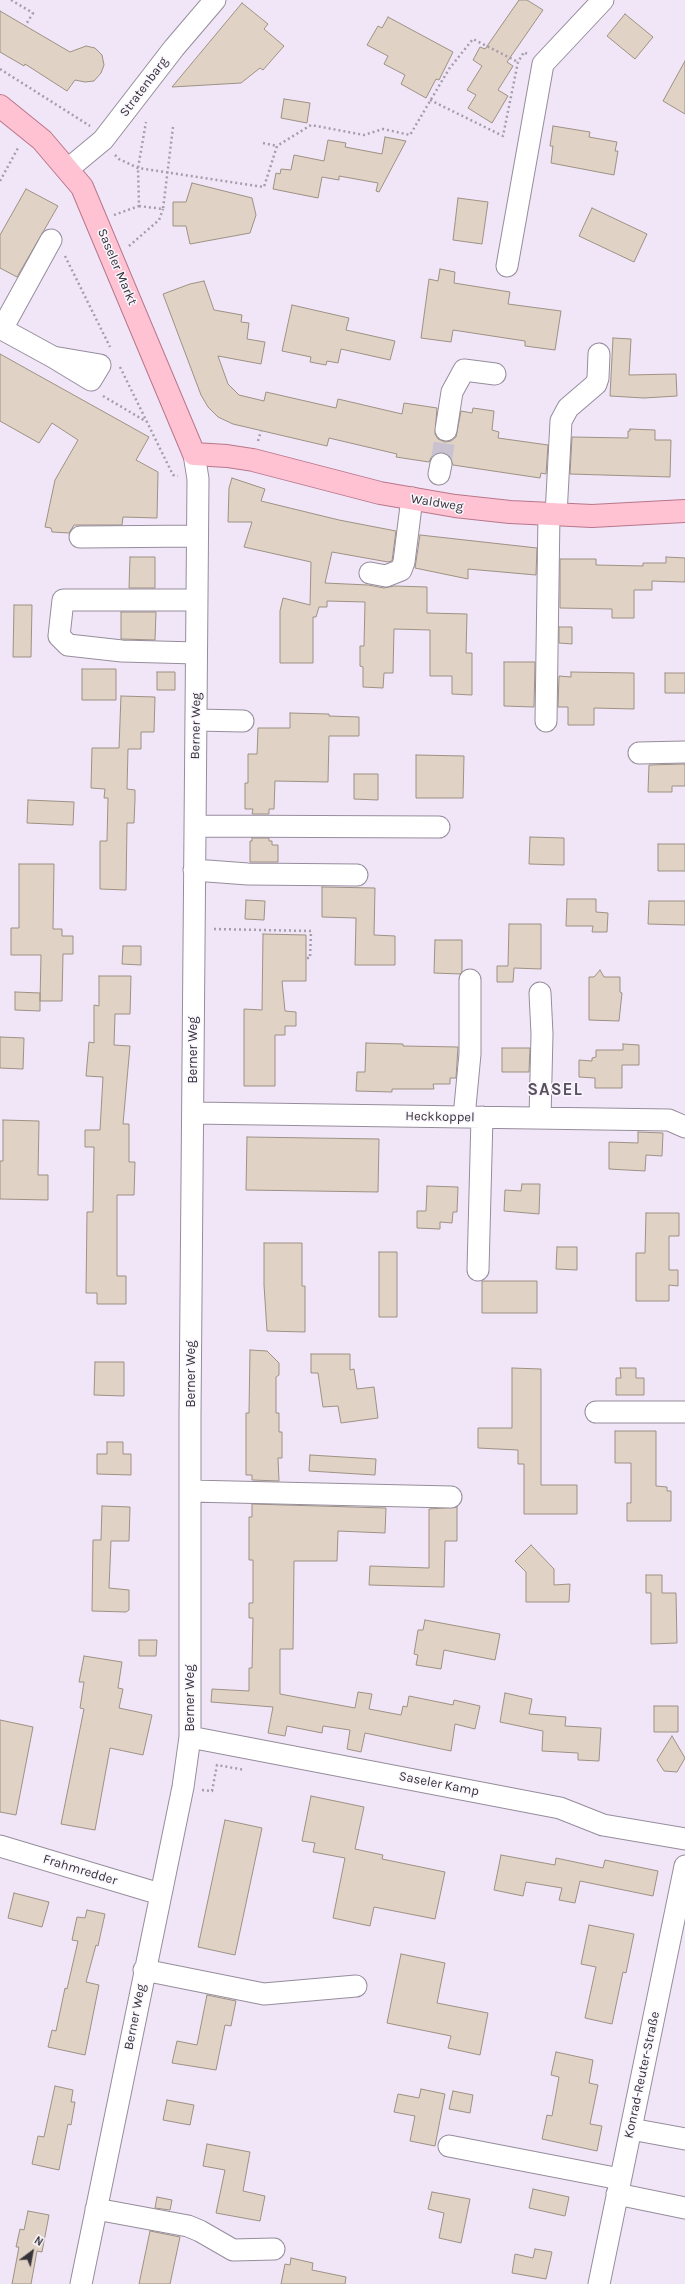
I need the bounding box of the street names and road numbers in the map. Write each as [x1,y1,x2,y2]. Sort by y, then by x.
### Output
street label: Stratenbarg [116,54,172,120]
street label: Saseler Markt [94,226,140,308]
street label: Waldweg [410,491,464,515]
street label: Berner Weg [188,692,204,760]
street label: Berner Weg [185,1017,201,1083]
street label: Heckkoppel [405,1109,475,1125]
street label: Berner Weg [183,1341,199,1407]
street label: Berner Weg [182,1665,198,1731]
street label: Saseler Kamp [398,1769,480,1799]
street label: Frahmredder [41,1851,119,1889]
street label: Berner Weg [121,1983,149,2051]
street label: Konrad-Reuter-Straße [621,2010,663,2140]

